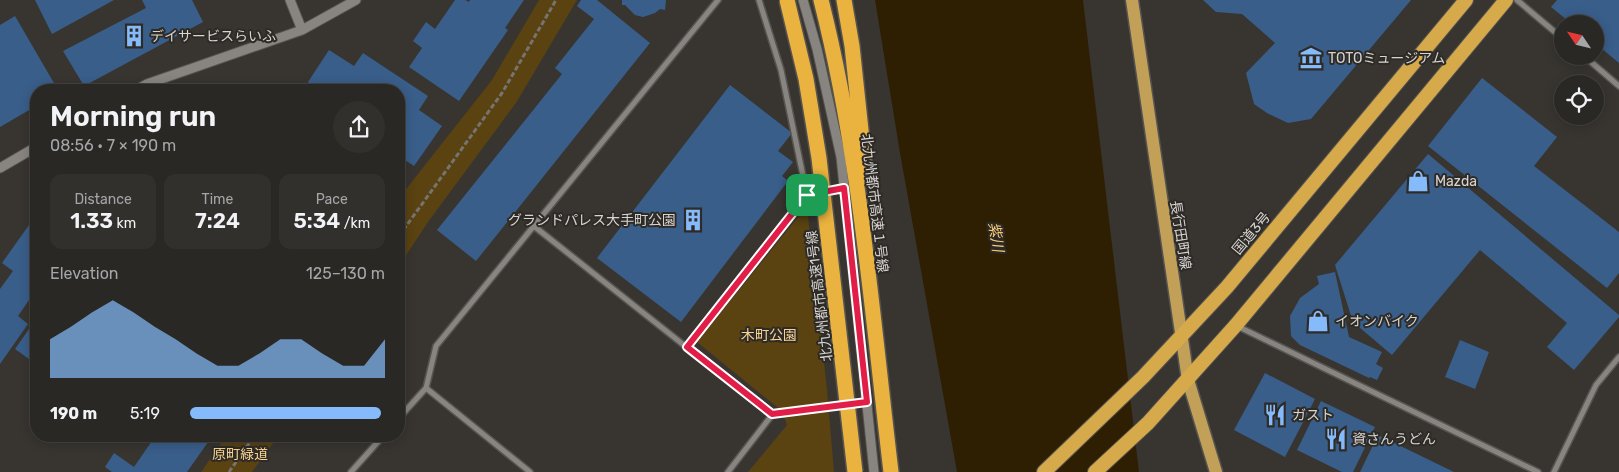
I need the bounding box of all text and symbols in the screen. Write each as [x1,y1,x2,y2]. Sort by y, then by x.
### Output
north arrow [1554,15,1604,65]
map controls [1554,15,1604,125]
building icon: デイサービスらいふ [121,23,147,49]
place label: デイサービスらいふ [150,28,276,45]
museum icon: TOTOミュージアム [1298,45,1324,71]
place label: TOTOミュージアム [1328,50,1445,67]
button: locate [1554,75,1604,125]
text: Morning run [50,100,216,133]
button: share [333,101,385,153]
street label: 北九州都市高速１号線 [858,133,891,274]
text: 08:56 · 7 × 190 m [50,136,176,155]
shop icon: Mazda [1405,168,1431,194]
place label: Mazda [1435,173,1477,190]
pin [786,174,828,216]
icon: arrive [793,181,821,209]
text: Distance [74,191,132,208]
text: Time [202,191,233,208]
text: Pace [316,191,348,208]
street label: 長行田町線 [1167,199,1194,271]
building icon: グランドパレス大手町公園 [680,207,706,233]
text: 1.33 [70,208,113,233]
text: 7:24 [195,208,240,233]
text: 5:34 [294,208,340,233]
street label: 国道3号 [1229,209,1274,258]
place label: グランドパレス大手町公園 [508,212,676,229]
text: km [113,215,136,232]
text: /km [340,215,370,232]
water label: 紫川 [985,221,1008,255]
street label: 北九州都市高速1号線 [803,229,836,362]
text: Elevation [50,264,119,283]
text: 125–130 m [306,264,385,283]
shop icon: イオンバイク [1305,308,1331,334]
place label: イオンバイク [1335,313,1419,330]
park label: 木町公園 [741,327,797,344]
restaurant icon: ガスト [1262,402,1288,428]
text: 190 m [50,404,97,423]
text: 5:19 [130,404,160,423]
place label: ガスト [1292,407,1334,424]
restaurant icon: 資さんうどん [1323,426,1349,452]
place label: 資さんうどん [1352,431,1436,448]
park label: 原町緑道 [212,446,268,463]

